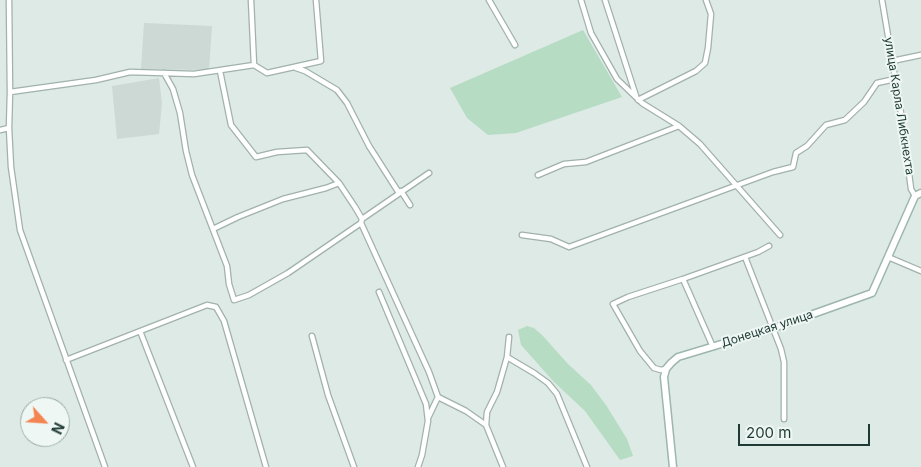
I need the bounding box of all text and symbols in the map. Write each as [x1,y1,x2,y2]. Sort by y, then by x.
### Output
street label: улица Карла Либкнехта [881,36,917,176]
street label: Донецкая улица [719,307,815,351]
north arrow [20,397,70,447]
scale bar [741,414,874,446]
text: N [48,420,68,437]
text: 200 m [746,423,791,442]

